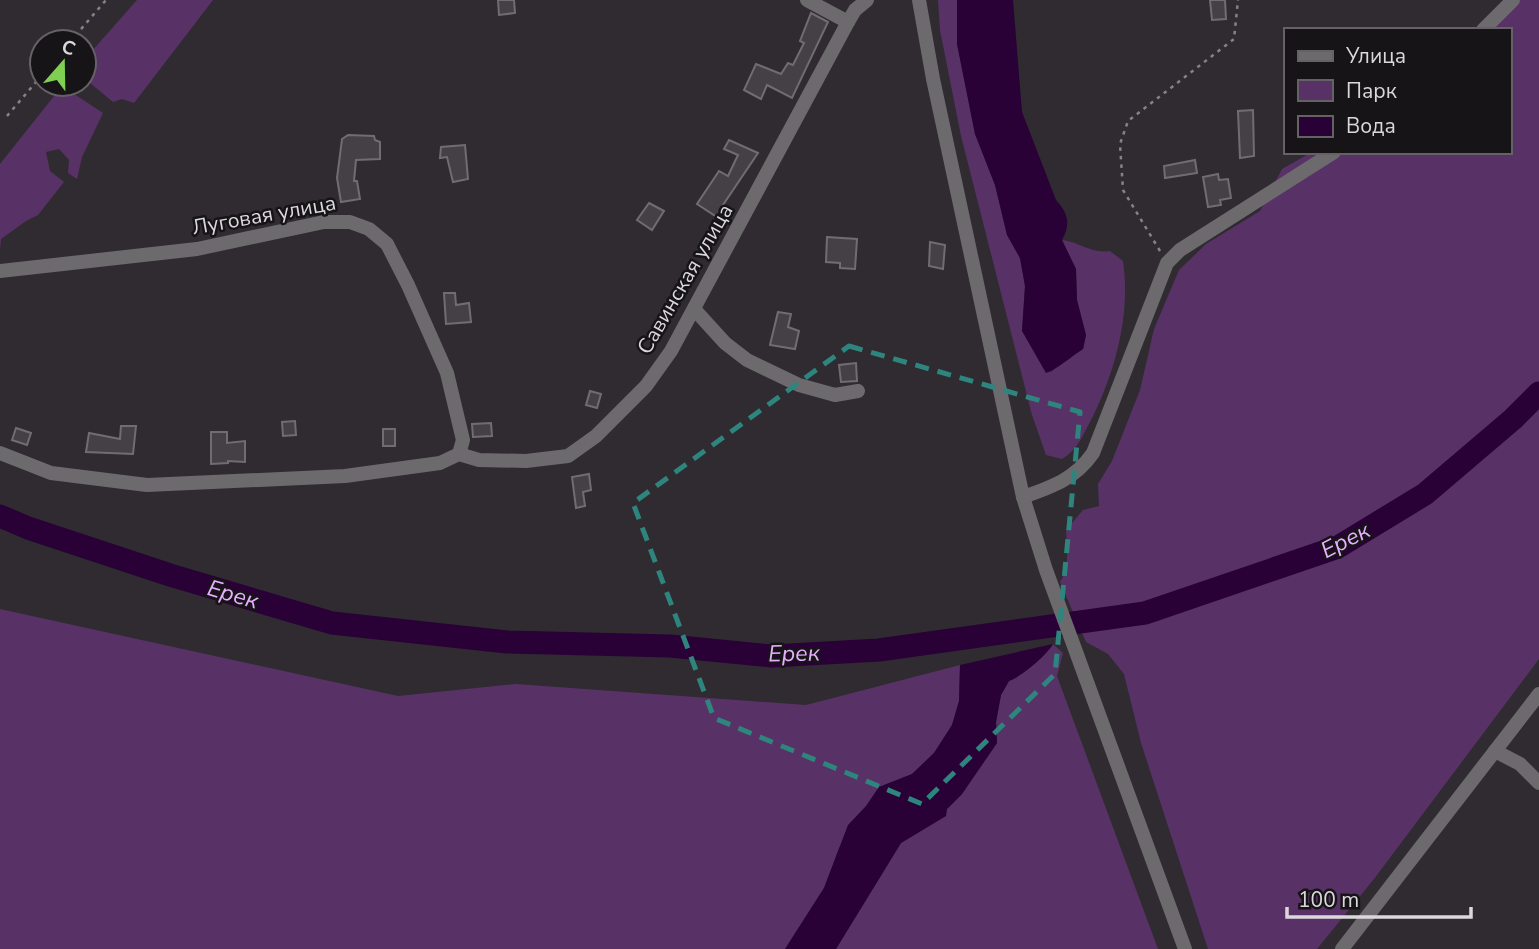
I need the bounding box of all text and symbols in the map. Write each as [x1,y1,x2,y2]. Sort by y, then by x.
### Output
north arrow [28,28,98,98]
legend [1284,28,1511,154]
text: С [58,34,79,62]
text: Улица [1345,42,1406,70]
text: Парк [1346,77,1398,105]
text: Вода [1346,112,1396,140]
street label: Луговая улица [190,189,338,241]
street label: Савинская улица [631,199,739,359]
water label: Ерек [1315,515,1376,566]
water label: Ерек [204,572,263,617]
water label: Ерек [768,638,821,669]
scale bar [1287,876,1471,920]
text: 100 m [1298,886,1359,914]

